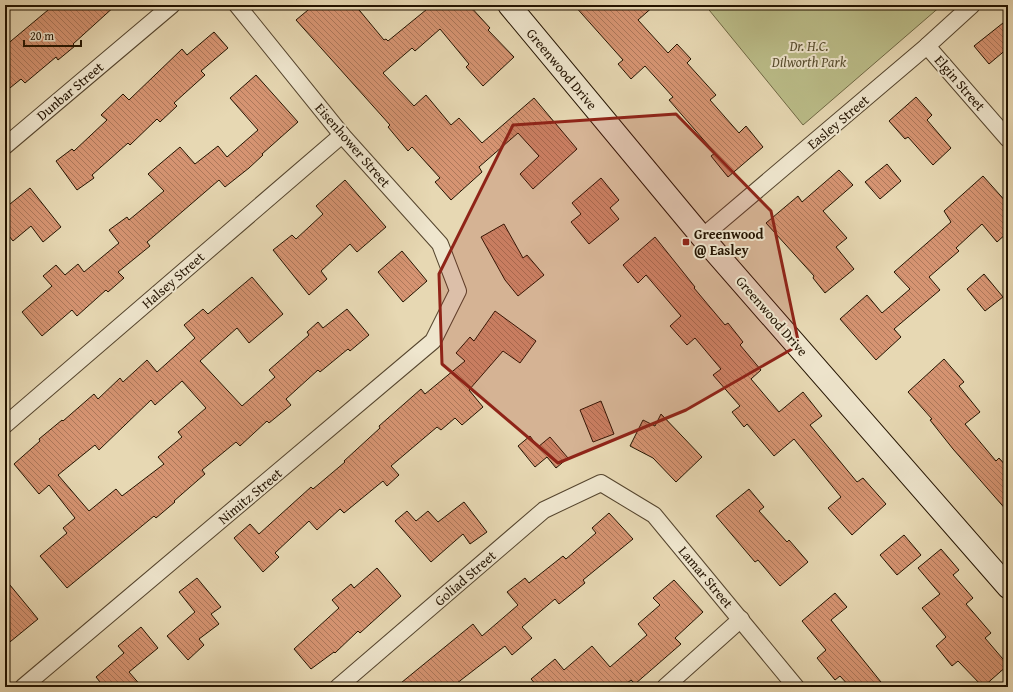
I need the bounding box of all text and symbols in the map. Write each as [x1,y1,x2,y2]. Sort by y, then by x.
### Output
scale bar [24,22,81,48]
street label: Greenwood Drive [522,24,602,114]
text: 20 m [30,27,54,44]
park label: Dr. H.C. Dilworth Park [771,36,847,72]
street label: Elgin Street [930,51,990,115]
street label: Dunbar Street [32,57,108,125]
street label: Easley Street [803,90,873,154]
street label: Eisenhower Street [311,98,395,192]
place label: Greenwood @ Easley [694,224,764,260]
marker: Greenwood @ Easley [681,237,691,247]
street label: Halsey Street [137,247,209,313]
street label: Greenwood Drive [731,271,813,361]
street label: Nimitz Street [214,463,286,529]
street label: Lamar Street [674,542,738,612]
street label: Goliad Street [430,546,500,610]

